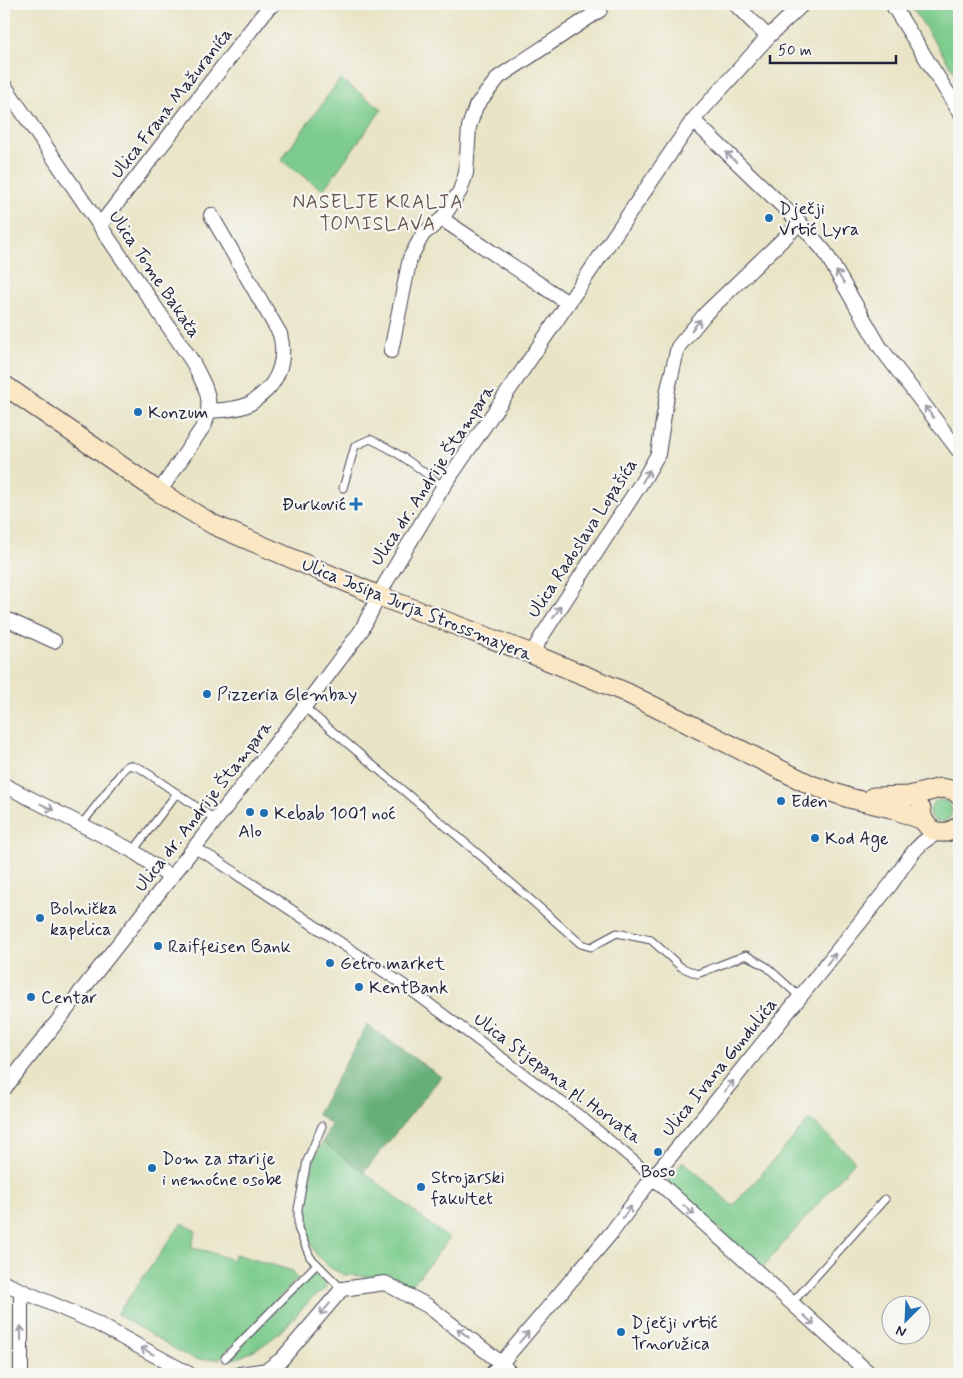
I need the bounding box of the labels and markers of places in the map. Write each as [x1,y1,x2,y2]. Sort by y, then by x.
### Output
place label: Dječji Vrtić Lyra [779,197,859,242]
marker: Dječji Vrtić Lyra [763,212,775,224]
place label: Konzum [148,401,208,425]
marker: Konzum [132,406,144,418]
place label: Đurković [282,493,346,517]
marker: Đurković [350,498,362,510]
place label: Pizzeria Glembay [217,683,357,707]
marker: Pizzeria Glembay [201,688,213,700]
place label: Eden [791,790,828,814]
marker: Eden [775,795,787,807]
place label: Kebab 1001 noć [274,802,396,826]
marker: Alo [244,806,256,818]
marker: Kebab 1001 noć [258,807,270,819]
place label: Alo [238,820,262,844]
place label: Kod Age [825,827,888,852]
marker: Kod Age [809,832,821,844]
place label: Bolnička kapelica [50,897,118,942]
marker: Bolnička kapelica [34,912,46,924]
place label: Raiffeisen Bank [168,935,291,959]
marker: Raiffeisen Bank [152,940,164,952]
place label: Getro market [340,952,445,976]
marker: Getro market [324,957,336,969]
place label: KentBank [369,976,448,1000]
marker: KentBank [353,981,365,993]
place label: Centar [41,986,98,1010]
marker: Centar [25,991,37,1003]
marker: Boso [652,1146,664,1158]
place label: Dom za starije i nemoćne osobe [162,1147,282,1192]
place label: Boso [641,1160,675,1184]
marker: Dom za starije i nemoćne osobe [146,1162,158,1174]
place label: Strojarski fakultet [431,1166,505,1211]
marker: Strojarski fakultet [415,1181,427,1193]
place label: Dječji vrtić Trnoružica [631,1311,718,1356]
marker: Dječji vrtić Trnoružica [615,1326,627,1338]

